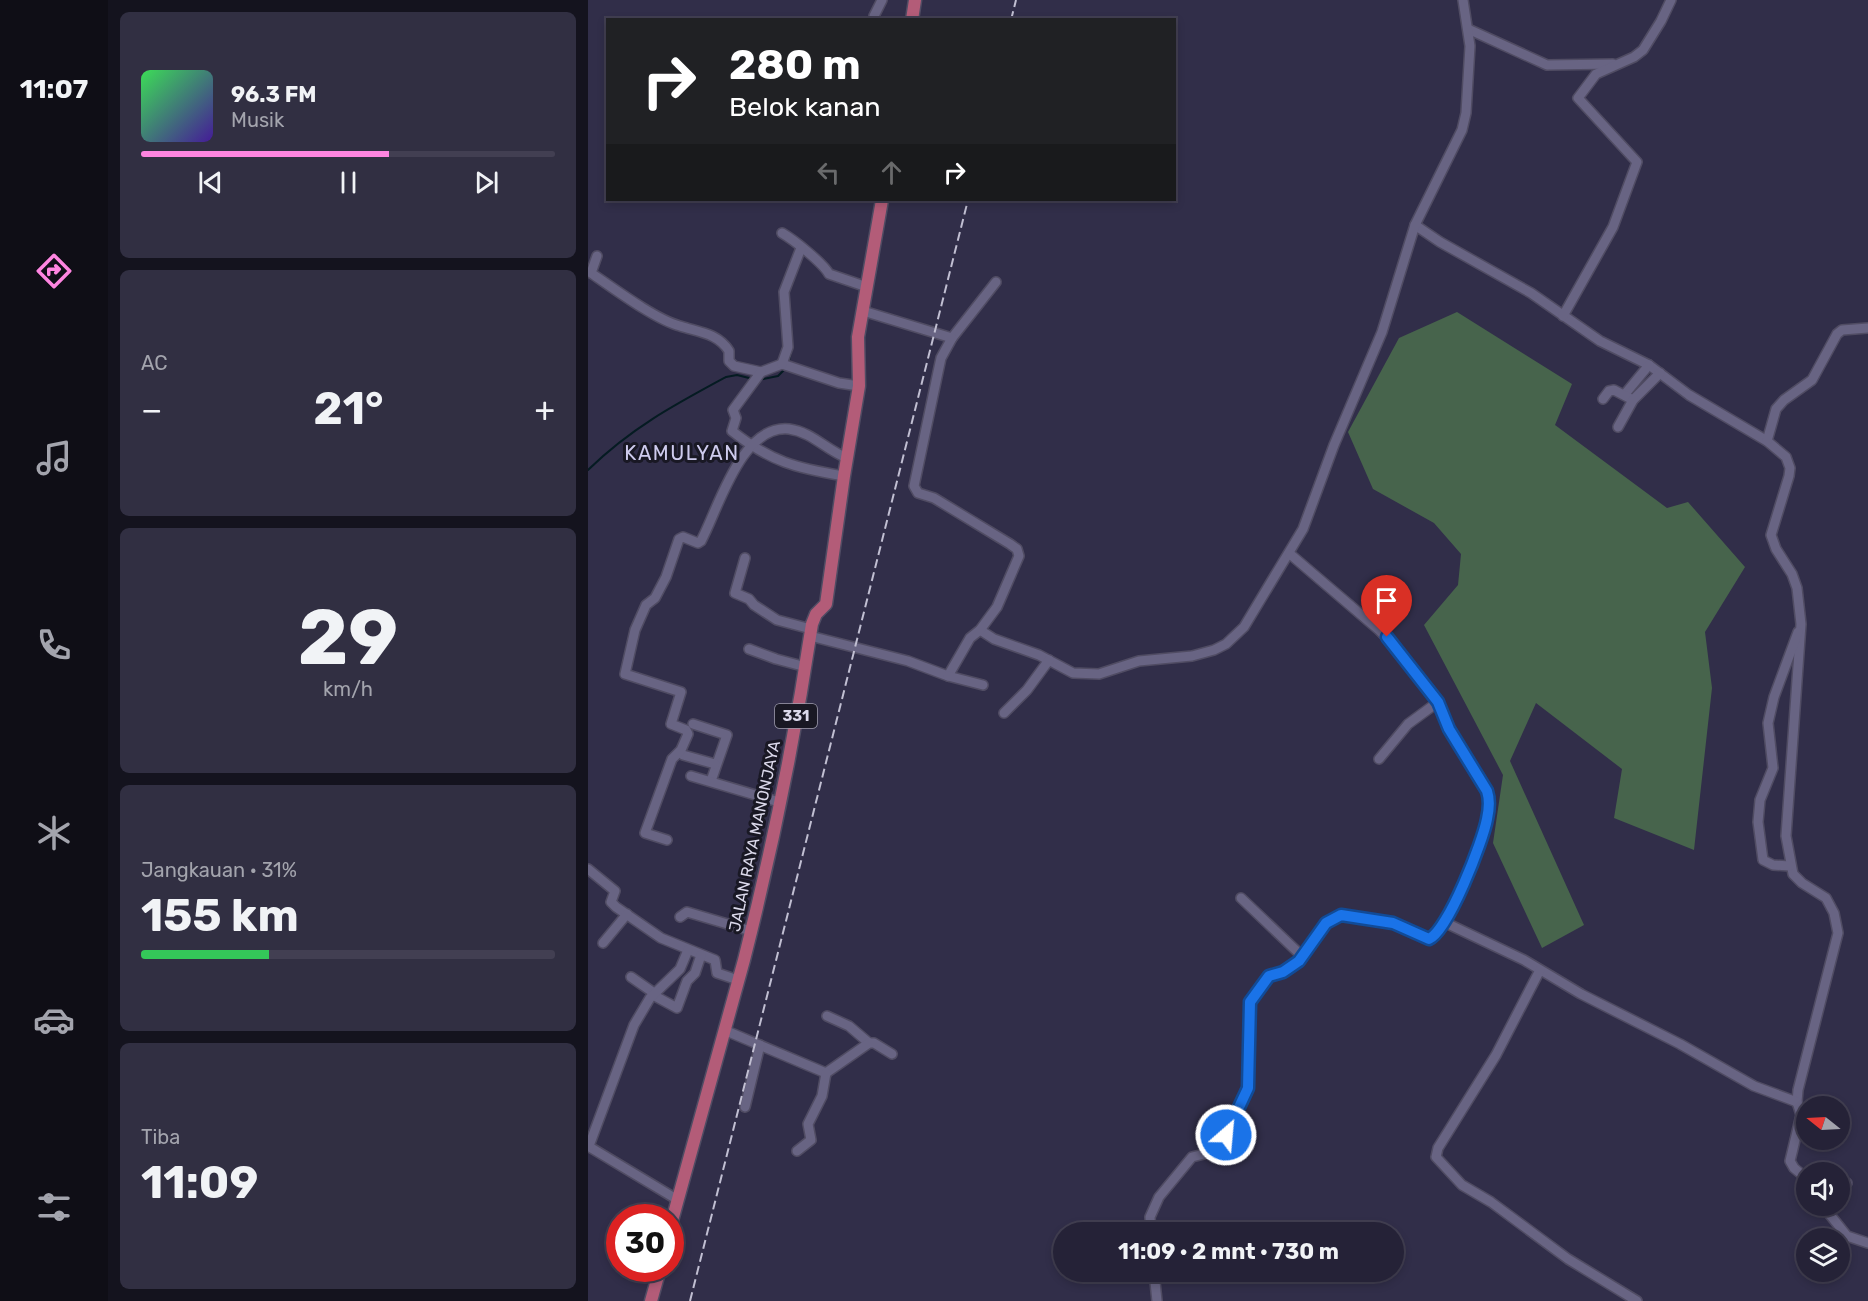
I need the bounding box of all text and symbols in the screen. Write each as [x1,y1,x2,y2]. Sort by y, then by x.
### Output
text: 280 m [729,40,861,90]
icon: right [630,42,708,120]
text: 11:07 [20,73,88,105]
text: 96.3 FM [231,81,317,108]
text: Belok kanan [729,91,881,123]
text: Musik [231,108,284,132]
icon: left [812,156,845,189]
icon: ahead [875,156,908,189]
icon: right [938,156,971,189]
icon: previous [194,166,227,199]
icon: pause [332,166,365,199]
icon: next [470,166,503,199]
icon: directions [33,250,75,292]
text: AC [141,351,167,375]
text: 21° [313,382,384,435]
text: − [141,390,162,429]
text: + [534,390,555,429]
icon: music [33,437,75,479]
district label: KAMULYAN [624,441,740,465]
pin [1361,575,1412,637]
icon: arrive [1370,584,1403,617]
text: 29 [298,591,398,684]
icon: phone [33,624,75,666]
text: km/h [323,677,373,701]
road number: 331 [775,704,817,728]
street label: JALAN RAYA MANONJAYA [725,739,784,933]
icon: climate [33,812,75,854]
text: Jangkauan · 31% [141,858,297,882]
text: 155 km [141,889,299,942]
icon: car [33,999,75,1041]
north arrow [1796,1096,1850,1150]
map controls [1796,1096,1850,1282]
position arrow [1194,1103,1258,1167]
text: Tiba [141,1125,180,1149]
text: 11:09 [141,1156,258,1209]
button: sound [1796,1162,1850,1216]
icon: filters [33,1186,75,1228]
speed limit sign: 30 [606,1204,684,1282]
button: layers [1796,1228,1850,1282]
text: 11:09 · 2 mnt · 730 m [1118,1238,1339,1265]

